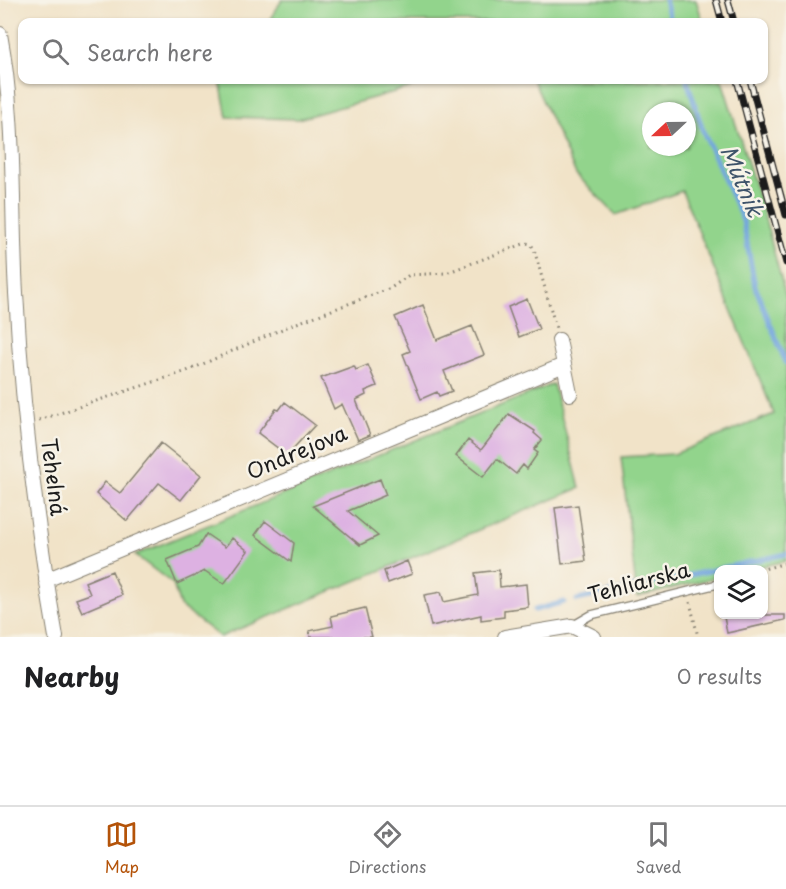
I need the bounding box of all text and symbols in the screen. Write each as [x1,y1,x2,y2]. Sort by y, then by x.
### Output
search box [18,18,768,84]
icon: search [39,35,72,68]
text: Search here [87,35,213,68]
north arrow [642,102,696,156]
water label: Mútnik [714,140,774,223]
street label: Ondrejova [241,416,352,487]
street label: Tehelná [34,436,76,517]
street label: Tehliarska [584,552,693,610]
map controls [714,565,768,619]
button: layers [714,565,768,619]
text: Nearby [24,657,119,696]
text: 0 results [677,661,762,691]
tab: Map [105,818,139,878]
tab: Directions [348,818,426,878]
tab: Saved [636,818,681,878]

